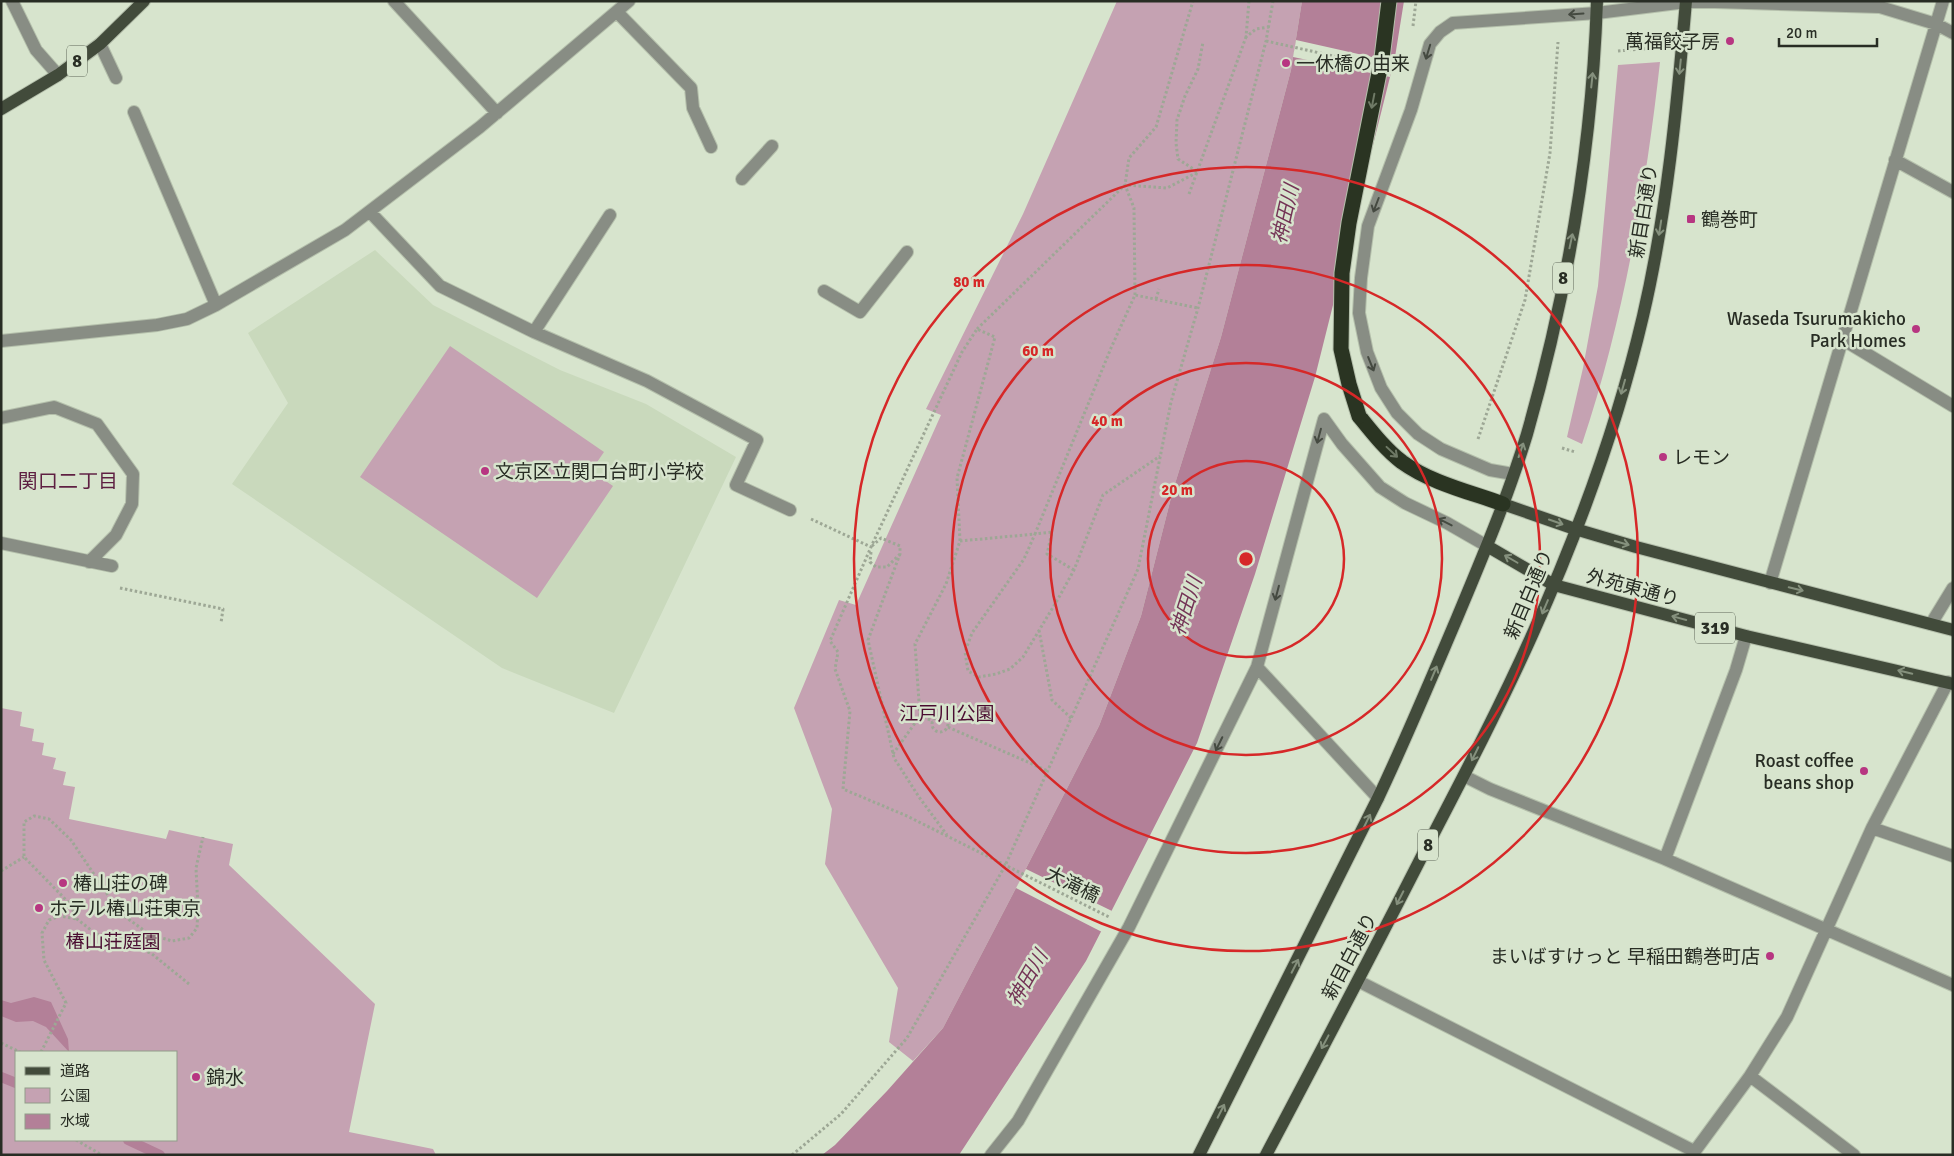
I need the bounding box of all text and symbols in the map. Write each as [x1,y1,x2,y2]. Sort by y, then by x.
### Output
one-way arrow [1568,10,1584,19]
scale bar [1779,15,1876,47]
text: 20 m [1786,24,1817,42]
place label: 萬福餃子房 [1625,30,1720,54]
marker: 萬福餃子房 [1724,35,1736,47]
one-way arrow [1423,43,1433,59]
road number: 8 [67,46,87,76]
place label: 一休橋の由来 [1296,52,1410,76]
marker: 一休橋の由来 [1280,57,1292,69]
one-way arrow [1675,59,1685,75]
one-way arrow [1587,73,1597,89]
one-way arrow [1368,93,1378,109]
street label: 新目白通り [1625,162,1663,260]
water label: 神田川 [1267,180,1305,246]
one-way arrow [1371,197,1380,213]
place label: 鶴巻町 [1701,208,1758,232]
marker: 鶴巻町 [1685,213,1697,225]
one-way arrow [1654,220,1664,236]
one-way arrow [1567,234,1576,250]
road number: 8 [1553,262,1573,294]
text: 80 m [953,273,985,291]
place label: Waseda Tsurumakicho Park Homes [1727,307,1906,353]
marker: Waseda Tsurumakicho Park Homes [1910,323,1922,335]
text: 60 m [1022,342,1054,360]
one-way arrow [1367,356,1376,371]
one-way arrow [1618,378,1627,394]
text: 40 m [1091,412,1123,430]
one-way arrow [1314,428,1324,444]
one-way arrow [1517,443,1526,459]
one-way arrow [1386,446,1398,458]
place label: レモン [1673,446,1730,470]
marker: レモン [1657,451,1669,463]
place label: 文京区立関口台町小学校 [495,460,704,484]
marker: 文京区立関口台町小学校 [479,465,491,477]
district label: 関口二丁目 [18,469,118,494]
text: 20 m [1161,481,1193,499]
one-way arrow [1437,517,1452,527]
one-way arrow [1547,518,1563,528]
one-way arrow [1614,539,1630,548]
street label: 新目白通り [1499,546,1559,643]
centre of rings [1237,550,1255,568]
one-way arrow [1504,554,1518,564]
street label: 外苑東通り [1584,564,1682,612]
water label: 神田川 [1165,572,1208,639]
one-way arrow [1272,585,1281,601]
one-way arrow [1788,585,1804,594]
one-way arrow [1539,599,1549,614]
road number: 319 [1695,612,1735,644]
one-way arrow [1672,613,1688,623]
one-way arrow [1429,666,1439,681]
one-way arrow [1898,667,1914,676]
park label: 江戸川公園 [899,702,995,726]
one-way arrow [1214,736,1223,751]
one-way arrow [1470,746,1479,761]
place label: Roast coffee beans shop [1755,749,1854,795]
marker: Roast coffee beans shop [1858,765,1870,777]
one-way arrow [1363,814,1372,829]
road number: 8 [1418,830,1438,860]
street label: 大滝橋 [1042,862,1103,908]
place label: 椿山荘の碑 [73,872,168,896]
marker: 椿山荘の碑 [57,877,69,889]
one-way arrow [1395,891,1405,905]
place label: ホテル椿山荘東京 [49,897,201,921]
marker: ホテル椿山荘東京 [33,902,45,914]
street label: 新目白通り [1317,909,1383,1004]
park label: 椿山荘庭園 [65,930,161,954]
water label: 神田川 [1002,944,1054,1010]
place label: まいばすけっと 早稲田鶴巻町店 [1490,945,1760,969]
marker: まいばすけっと 早稲田鶴巻町店 [1764,950,1776,962]
one-way arrow [1290,959,1300,974]
one-way arrow [1320,1035,1330,1050]
legend [15,1051,178,1141]
text: 道路 [60,1062,90,1080]
place label: 錦水 [206,1066,244,1090]
marker: 錦水 [190,1071,202,1083]
text: 公園 [60,1087,90,1105]
one-way arrow [1217,1104,1226,1119]
text: 水域 [60,1112,90,1130]

